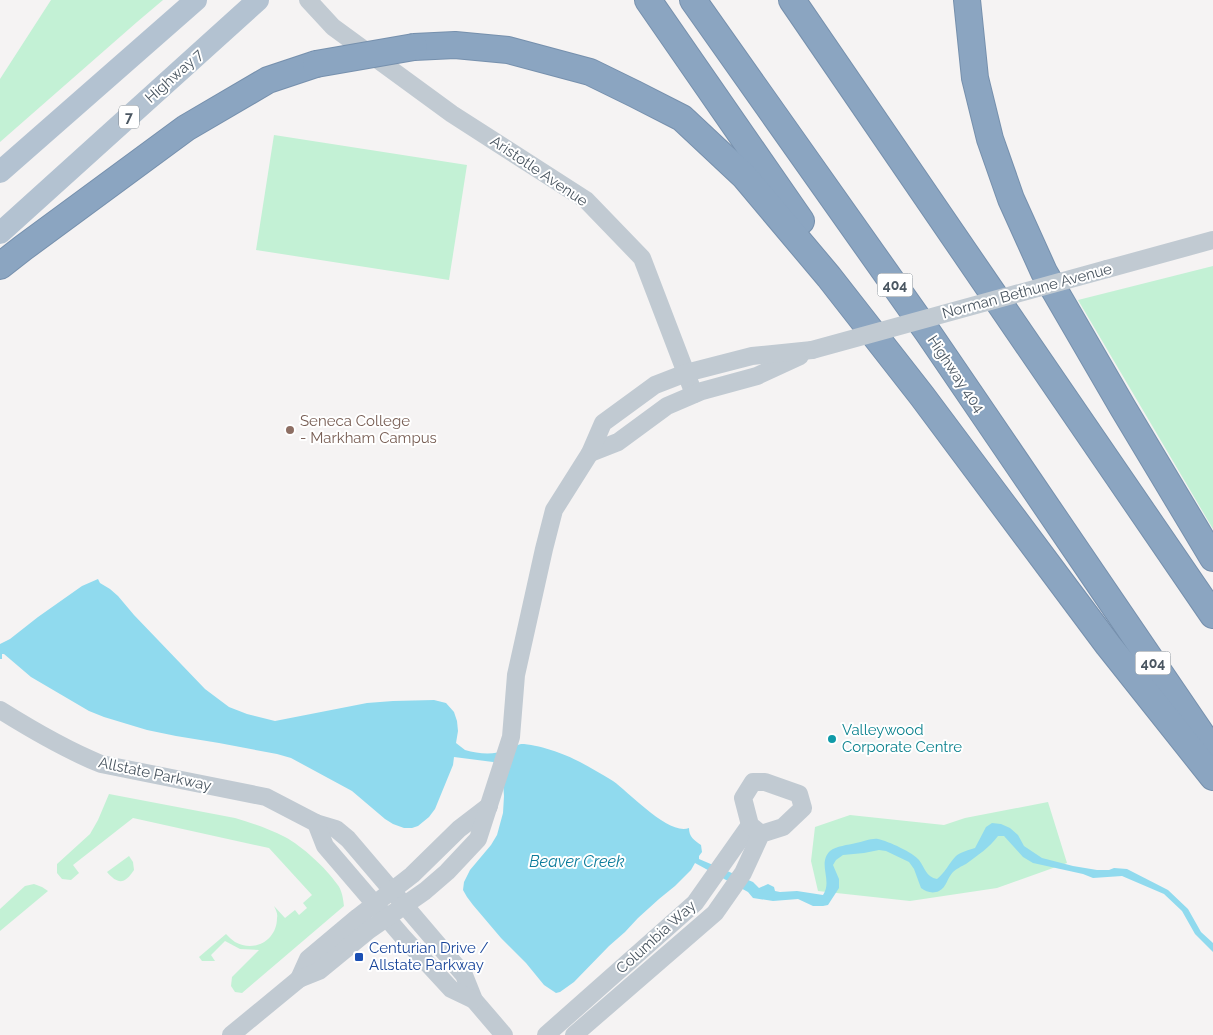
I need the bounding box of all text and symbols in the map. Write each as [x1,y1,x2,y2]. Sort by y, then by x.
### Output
street label: Highway 7 [141,45,207,107]
road number: 7 [119,105,139,128]
street label: Aristotle Avenue [487,132,591,210]
street label: Norman Bethune Avenue [940,260,1114,322]
road number: 404 [878,274,912,296]
street label: Highway 404 [924,332,988,416]
place label: Seneca College - Markham Campus [300,412,437,447]
marker: Seneca College - Markham Campus [284,424,296,436]
road number: 404 [1136,651,1170,674]
place label: Valleywood Corporate Centre [842,721,962,756]
marker: Valleywood Corporate Centre [826,733,838,745]
street label: Allstate Parkway [97,753,213,795]
water label: Beaver Creek [529,852,625,871]
street label: Columbia Way [612,897,700,977]
place label: Centurian Drive / Allstate Parkway [369,939,489,974]
marker: Centurian Drive / Allstate Parkway [353,951,365,963]

